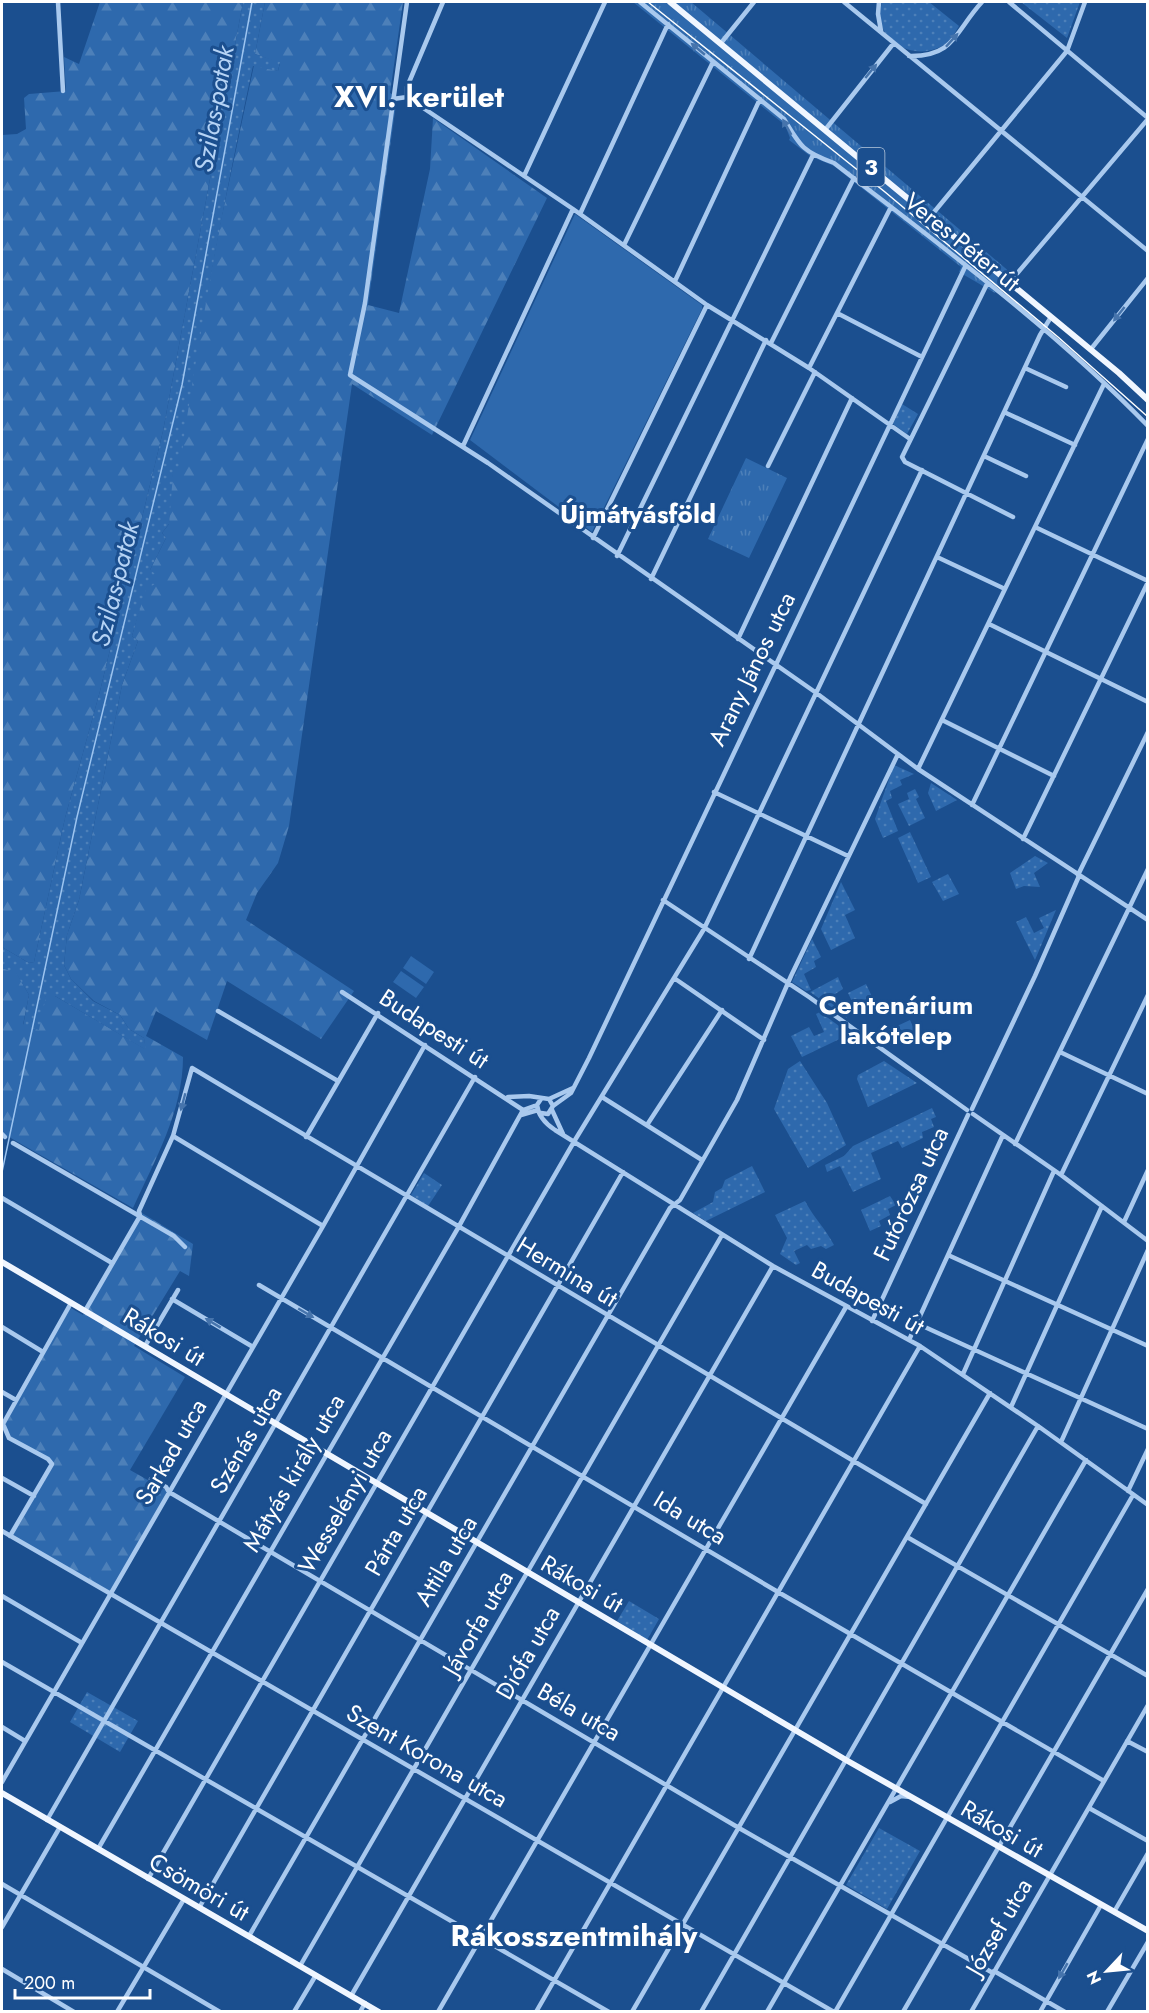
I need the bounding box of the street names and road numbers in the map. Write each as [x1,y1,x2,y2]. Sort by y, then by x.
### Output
road number: 3 [858,148,884,186]
street label: Veres Péter út [897,184,1028,299]
street label: Arany János utca [699,586,804,752]
street label: Budapesti út [373,980,496,1077]
street label: Futórózsa utca [864,1121,957,1267]
street label: Hermina út [510,1228,625,1316]
street label: Budapesti út [805,1252,931,1343]
street label: Rákosi út [117,1298,212,1375]
street label: Szénás utca [201,1380,290,1500]
street label: Mátyás király utca [234,1387,353,1558]
street label: Sarkad utca [126,1392,215,1511]
street label: Wesselényi utca [289,1422,400,1579]
street label: Párta utca [356,1479,435,1582]
street label: Ida utca [647,1482,733,1553]
street label: Attila utca [406,1509,486,1612]
street label: Rákosi út [535,1546,630,1621]
street label: Jávorfa utca [432,1564,522,1684]
street label: Diófa utca [487,1600,568,1706]
street label: Béla utca [531,1674,628,1750]
street label: Szent Korona utca [340,1695,515,1816]
street label: Rákosi út [955,1791,1050,1866]
street label: Csömöri út [142,1844,256,1930]
street label: József utca [955,1872,1040,1984]

